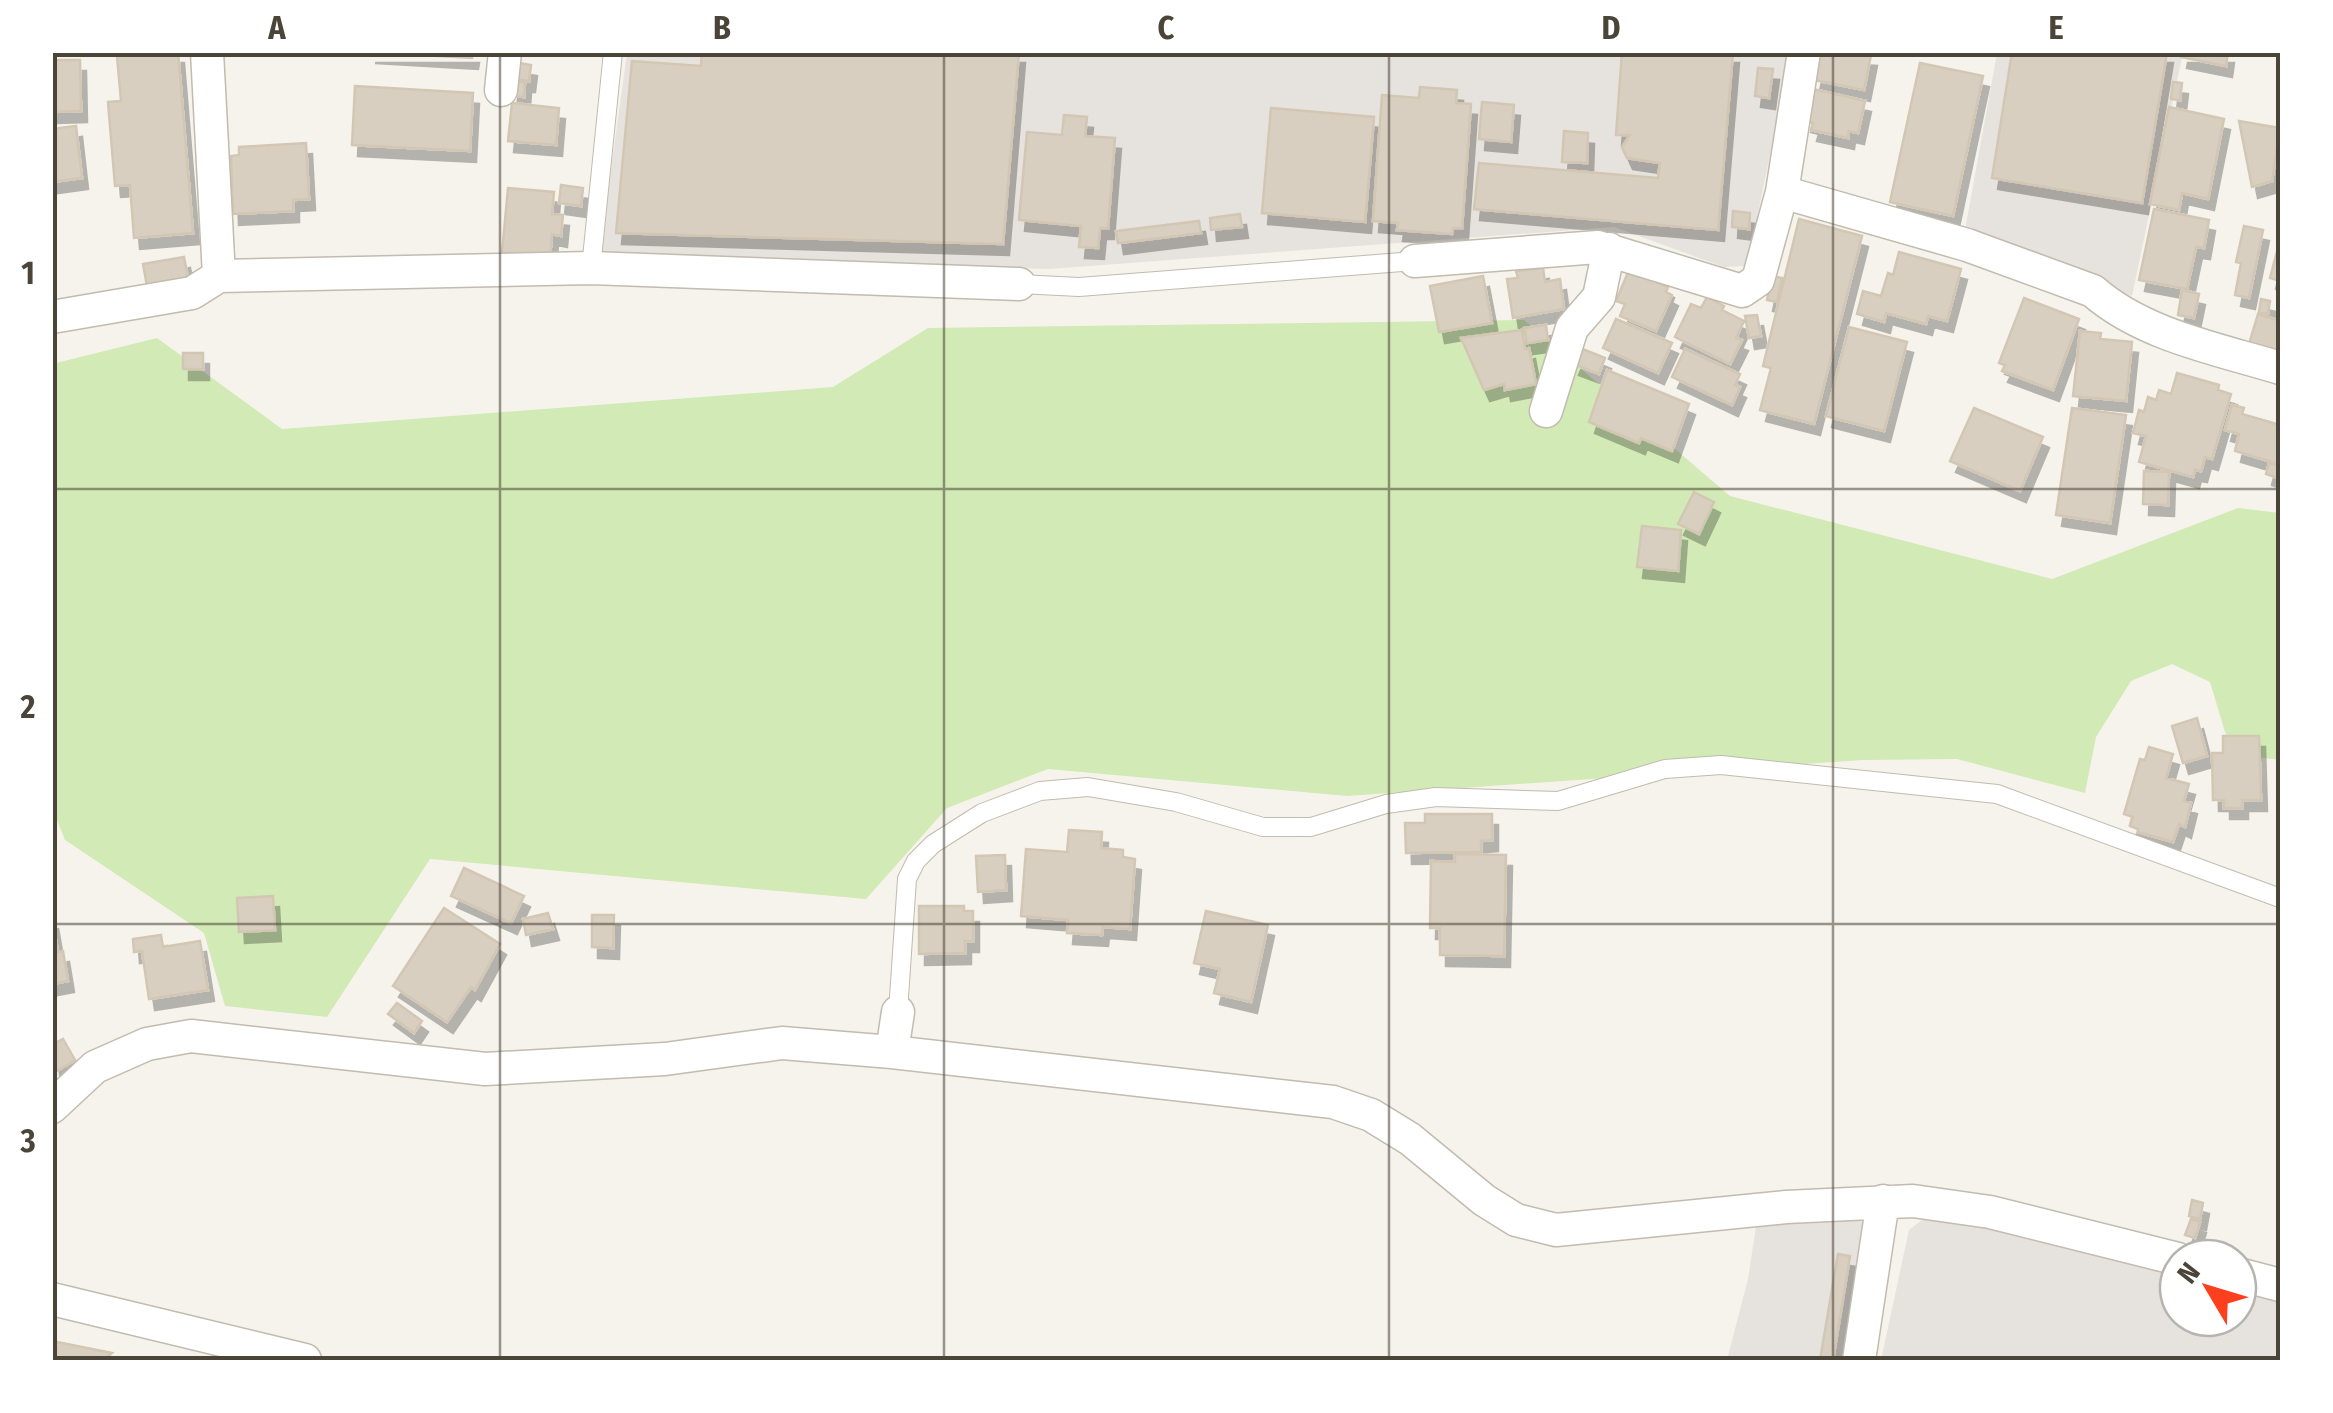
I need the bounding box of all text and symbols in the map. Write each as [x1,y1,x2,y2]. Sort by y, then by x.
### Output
text: A [267,9,286,47]
text: B [713,9,731,47]
text: C [1158,9,1175,47]
text: D [1601,9,1621,47]
text: E [2048,9,2064,47]
text: 1 [21,254,35,292]
text: 2 [20,688,36,726]
text: 3 [19,1122,36,1160]
north arrow [2158,1238,2258,1338]
text: N [2171,1256,2207,1290]

